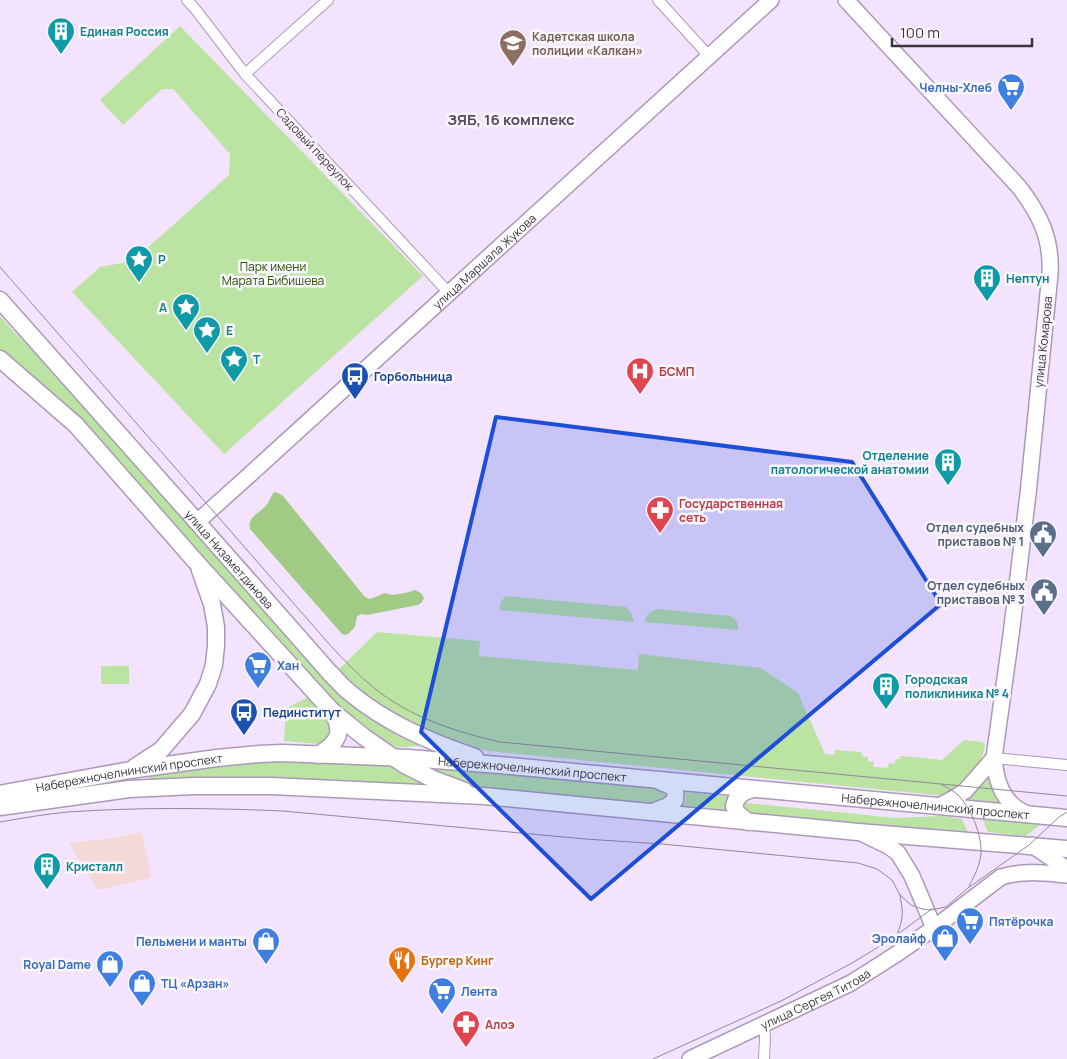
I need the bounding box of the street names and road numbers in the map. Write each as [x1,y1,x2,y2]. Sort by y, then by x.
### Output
street label: Садовый переулок [272,104,358,195]
street label: улица Маршала Жукова [429,209,540,313]
street label: улица Комарова [1030,295,1056,389]
street label: улица Низаметдинова [181,506,278,612]
street label: Набережночелнинский проспект [34,749,223,796]
street label: Набережночелнинский проспект [437,752,627,785]
street label: Набережночелнинский проспект [841,788,1030,823]
street label: улица Сергея Титова [757,964,874,1033]

